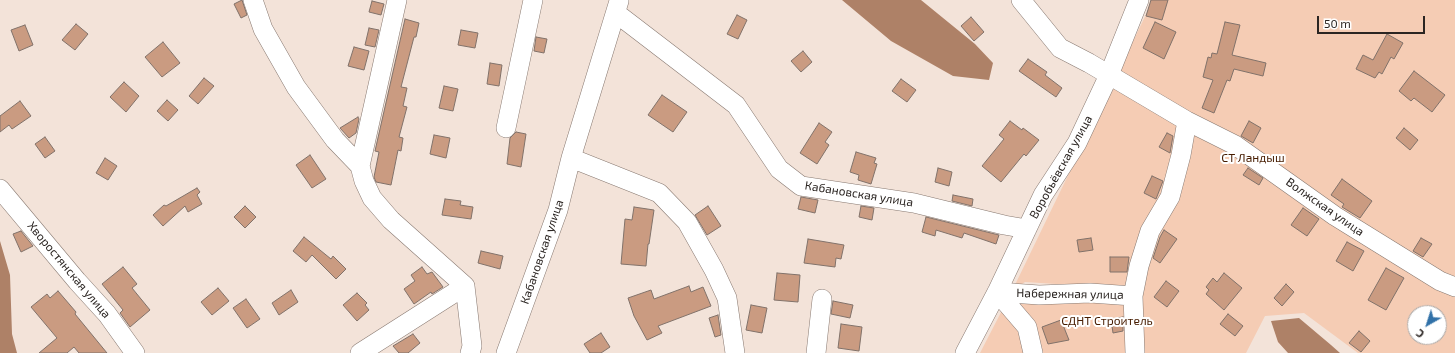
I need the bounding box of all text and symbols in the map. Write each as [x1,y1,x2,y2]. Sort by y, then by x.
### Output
scale bar [1319,8,1427,34]
text: 50 m [1324,16,1351,30]
street label: Воробьёвская улица [1027,113,1095,221]
park label: СТ Ландыш [1221,151,1285,165]
street label: Волжская улица [1283,175,1367,239]
street label: Кабановская улица [804,178,914,210]
street label: Кабановская улица [517,198,567,306]
street label: Хворостянская улица [24,219,114,321]
street label: Набережная улица [1016,286,1124,302]
north arrow [1407,305,1447,345]
park label: СДНТ Строитель [1061,314,1153,328]
text: С [1413,327,1426,341]

